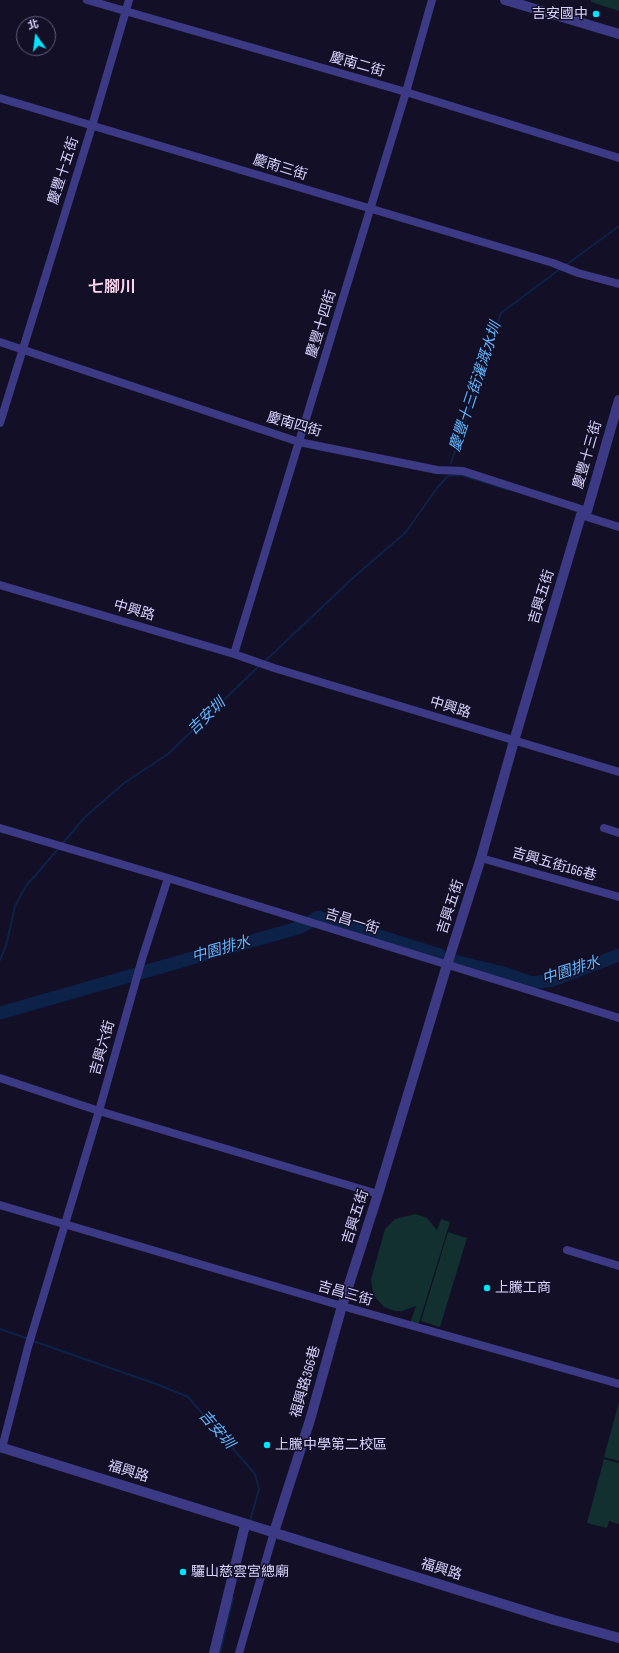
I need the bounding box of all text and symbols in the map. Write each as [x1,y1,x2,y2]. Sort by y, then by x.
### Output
place label: 吉安國中 [532,6,588,22]
marker: 吉安國中 [591,9,601,19]
north arrow [16,16,56,56]
text: 北 [26,17,40,32]
street label: 慶南二街 [328,49,386,81]
street label: 慶豐十五街 [45,135,83,207]
street label: 慶南三街 [251,152,309,184]
district label: 七腳川 [88,278,136,298]
street label: 慶豐十四街 [304,288,340,360]
water label: 慶豐十三街灌溉水圳 [447,320,505,454]
street label: 慶南四街 [265,409,323,441]
street label: 慶豐十三街 [570,419,606,491]
street label: 吉興五街 [526,568,558,626]
street label: 中興路 [111,597,157,625]
street label: 中興路 [427,694,473,722]
water label: 吉安圳 [185,695,229,739]
street label: 吉興五街166巷 [510,845,598,885]
street label: 吉興五街 [434,878,468,936]
street label: 吉昌一街 [323,906,381,938]
water label: 中園排水 [190,933,252,967]
water label: 中園排水 [540,953,602,989]
street label: 吉興六街 [87,1019,119,1077]
street label: 吉興五街 [339,1188,373,1246]
street label: 吉昌三街 [316,1278,374,1310]
place label: 上騰工商 [495,1280,551,1296]
marker: 上騰工商 [482,1283,492,1293]
street label: 福興路366巷 [288,1344,324,1420]
water label: 吉安圳 [194,1407,238,1453]
place label: 上騰中學第二校區 [275,1437,387,1453]
marker: 上騰中學第二校區 [262,1440,272,1450]
street label: 福興路 [105,1458,151,1486]
street label: 福興路 [418,1556,464,1584]
place label: 驪山慈雲宮總廟 [191,1564,289,1580]
marker: 驪山慈雲宮總廟 [178,1567,188,1577]

